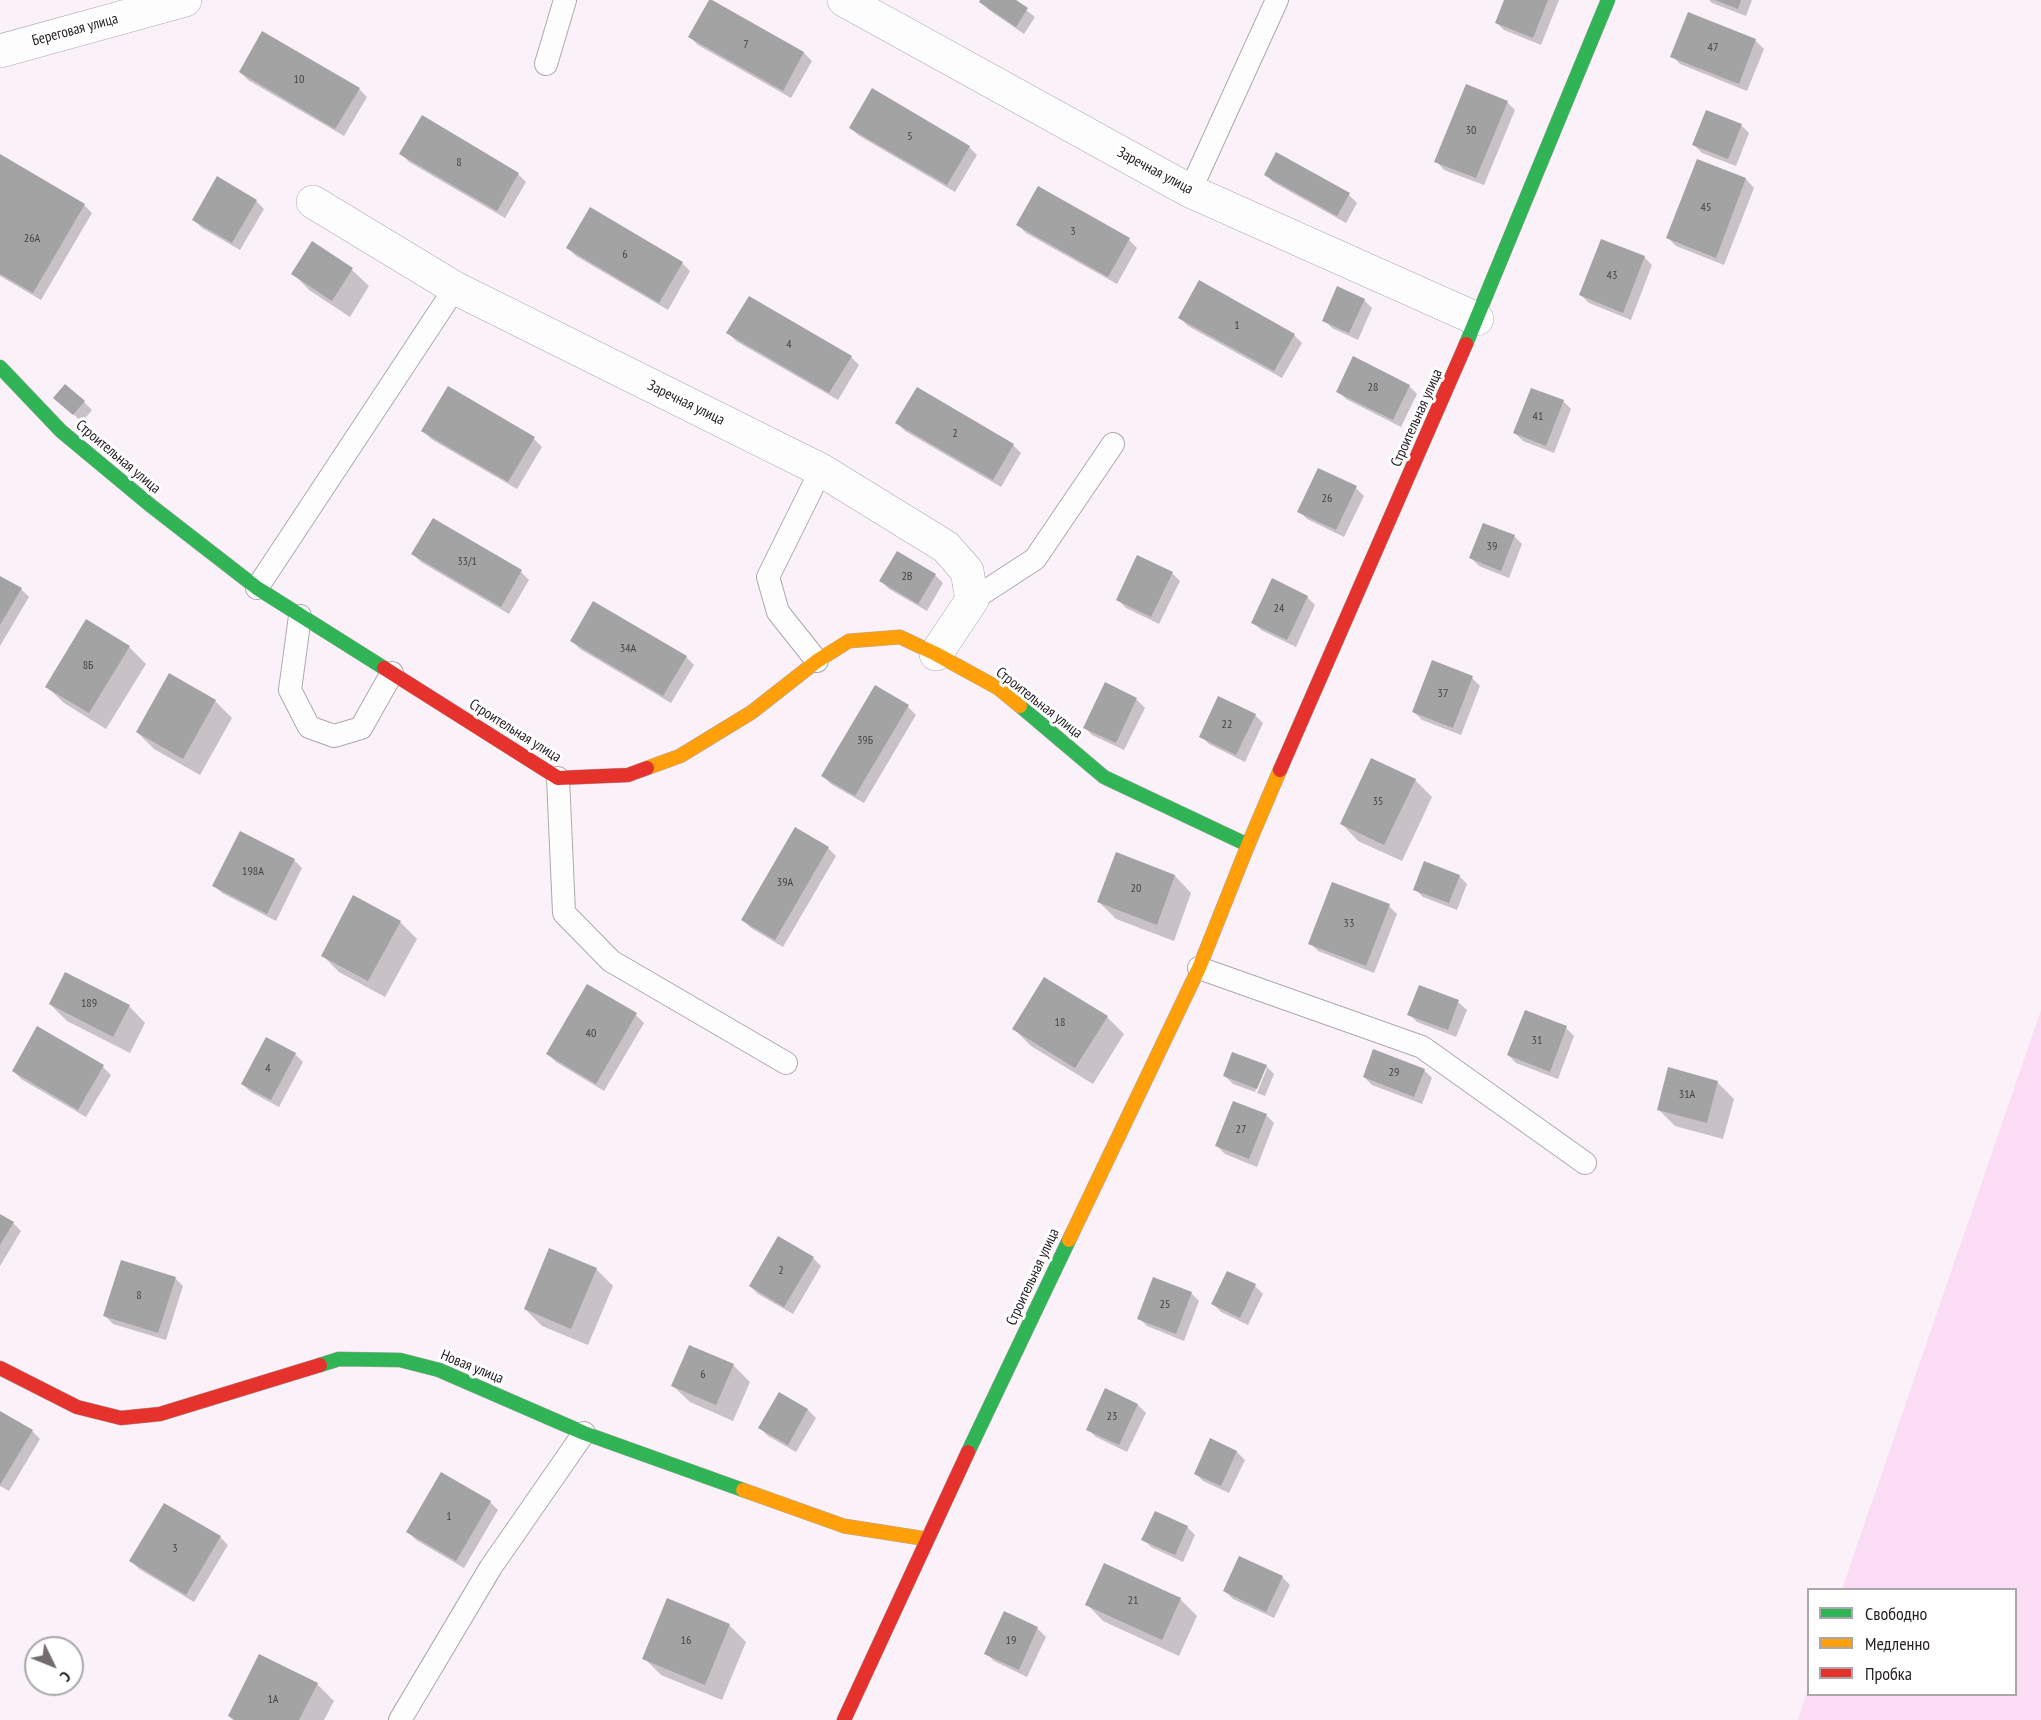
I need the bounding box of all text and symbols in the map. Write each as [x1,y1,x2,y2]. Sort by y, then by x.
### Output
street label: Береговая улица [30,10,120,50]
house number: 7 [743,38,749,52]
house number: 47 [1708,41,1718,55]
house number: 10 [294,73,304,87]
house number: 30 [1466,124,1476,138]
house number: 5 [907,130,913,144]
street label: Заречная улица [1114,143,1196,199]
house number: 8 [456,156,462,170]
house number: 45 [1701,201,1711,215]
house number: 3 [1070,225,1076,239]
house number: 26А [24,232,40,246]
house number: 6 [622,248,628,262]
house number: 43 [1607,269,1617,283]
house number: 1 [1234,319,1240,333]
house number: 4 [786,338,792,352]
street label: Строительная улица [1387,366,1447,470]
street label: Заречная улица [645,377,727,429]
house number: 28 [1368,381,1378,395]
house number: 41 [1533,410,1543,424]
street label: Строительная улица [72,416,164,498]
house number: 2 [952,427,958,441]
house number: 26 [1322,492,1332,506]
house number: 39 [1487,540,1497,554]
house number: 33/1 [457,555,477,569]
house number: 2В [901,570,913,584]
house number: 24 [1274,602,1284,616]
house number: 34А [620,642,636,656]
house number: 8Б [83,659,93,673]
street label: Строительная улица [992,664,1086,742]
house number: 37 [1438,687,1448,701]
street label: Строительная улица [466,696,564,766]
house number: 22 [1222,718,1232,732]
house number: 39Б [857,734,873,748]
house number: 35 [1373,795,1383,809]
house number: 198А [242,865,264,879]
house number: 39А [777,876,793,890]
house number: 20 [1131,882,1141,896]
house number: 33 [1344,917,1354,931]
house number: 189 [81,997,97,1011]
house number: 18 [1055,1016,1065,1030]
house number: 40 [586,1027,596,1041]
house number: 31 [1532,1034,1542,1048]
house number: 4 [265,1062,271,1076]
house number: 29 [1389,1066,1399,1080]
house number: 31А [1679,1088,1695,1102]
house number: 27 [1236,1123,1246,1137]
street label: Строительная улица [1003,1226,1063,1328]
house number: 2 [778,1264,784,1278]
house number: 8 [136,1289,142,1303]
house number: 25 [1160,1298,1170,1312]
street label: Новая улица [438,1346,506,1388]
house number: 6 [700,1368,706,1382]
house number: 23 [1107,1410,1117,1424]
house number: 1 [446,1510,452,1524]
house number: 3 [172,1542,178,1556]
legend [1807,1588,2017,1696]
house number: 21 [1128,1594,1138,1608]
text: Свободно [1865,1602,1927,1625]
text: Медленно [1865,1632,1930,1655]
house number: 16 [681,1634,691,1648]
house number: 19 [1006,1634,1016,1648]
north arrow [24,1636,84,1696]
text: Пробка [1865,1662,1912,1685]
text: С [56,1667,76,1686]
house number: 1А [267,1693,279,1707]

